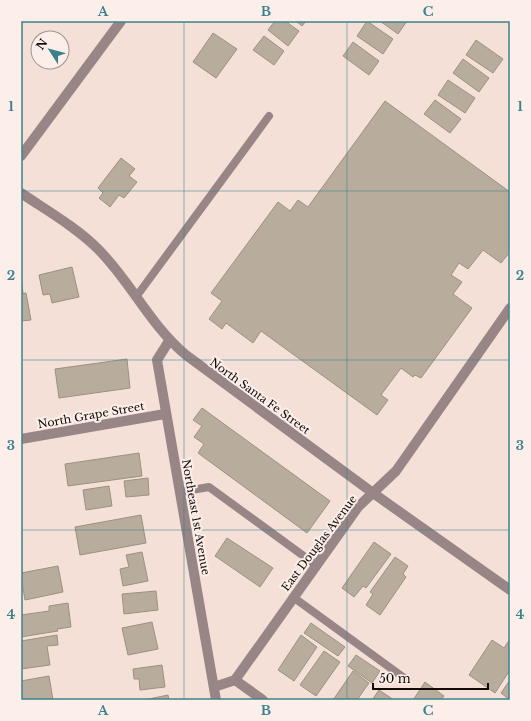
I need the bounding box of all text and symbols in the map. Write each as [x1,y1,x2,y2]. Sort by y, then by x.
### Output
text: A [97,3,109,20]
text: B [261,3,271,20]
text: C [423,3,434,20]
north arrow [30,30,70,70]
text: N [33,35,51,52]
text: 1 [8,98,14,115]
text: 1 [517,98,523,115]
text: 2 [7,267,15,284]
text: 2 [516,267,524,284]
street label: North Santa Fe Street [207,355,314,438]
street label: North Grape Street [37,399,146,431]
text: 3 [7,437,15,454]
text: 3 [516,437,524,454]
street label: Northeast 1st Avenue [179,458,213,576]
street label: East Douglas Avenue [278,492,360,594]
text: 4 [7,606,16,623]
text: 4 [516,606,525,623]
scale bar [373,665,488,691]
text: 50 m [379,671,411,686]
text: A [97,702,109,719]
text: B [261,702,271,719]
text: C [423,702,434,719]

